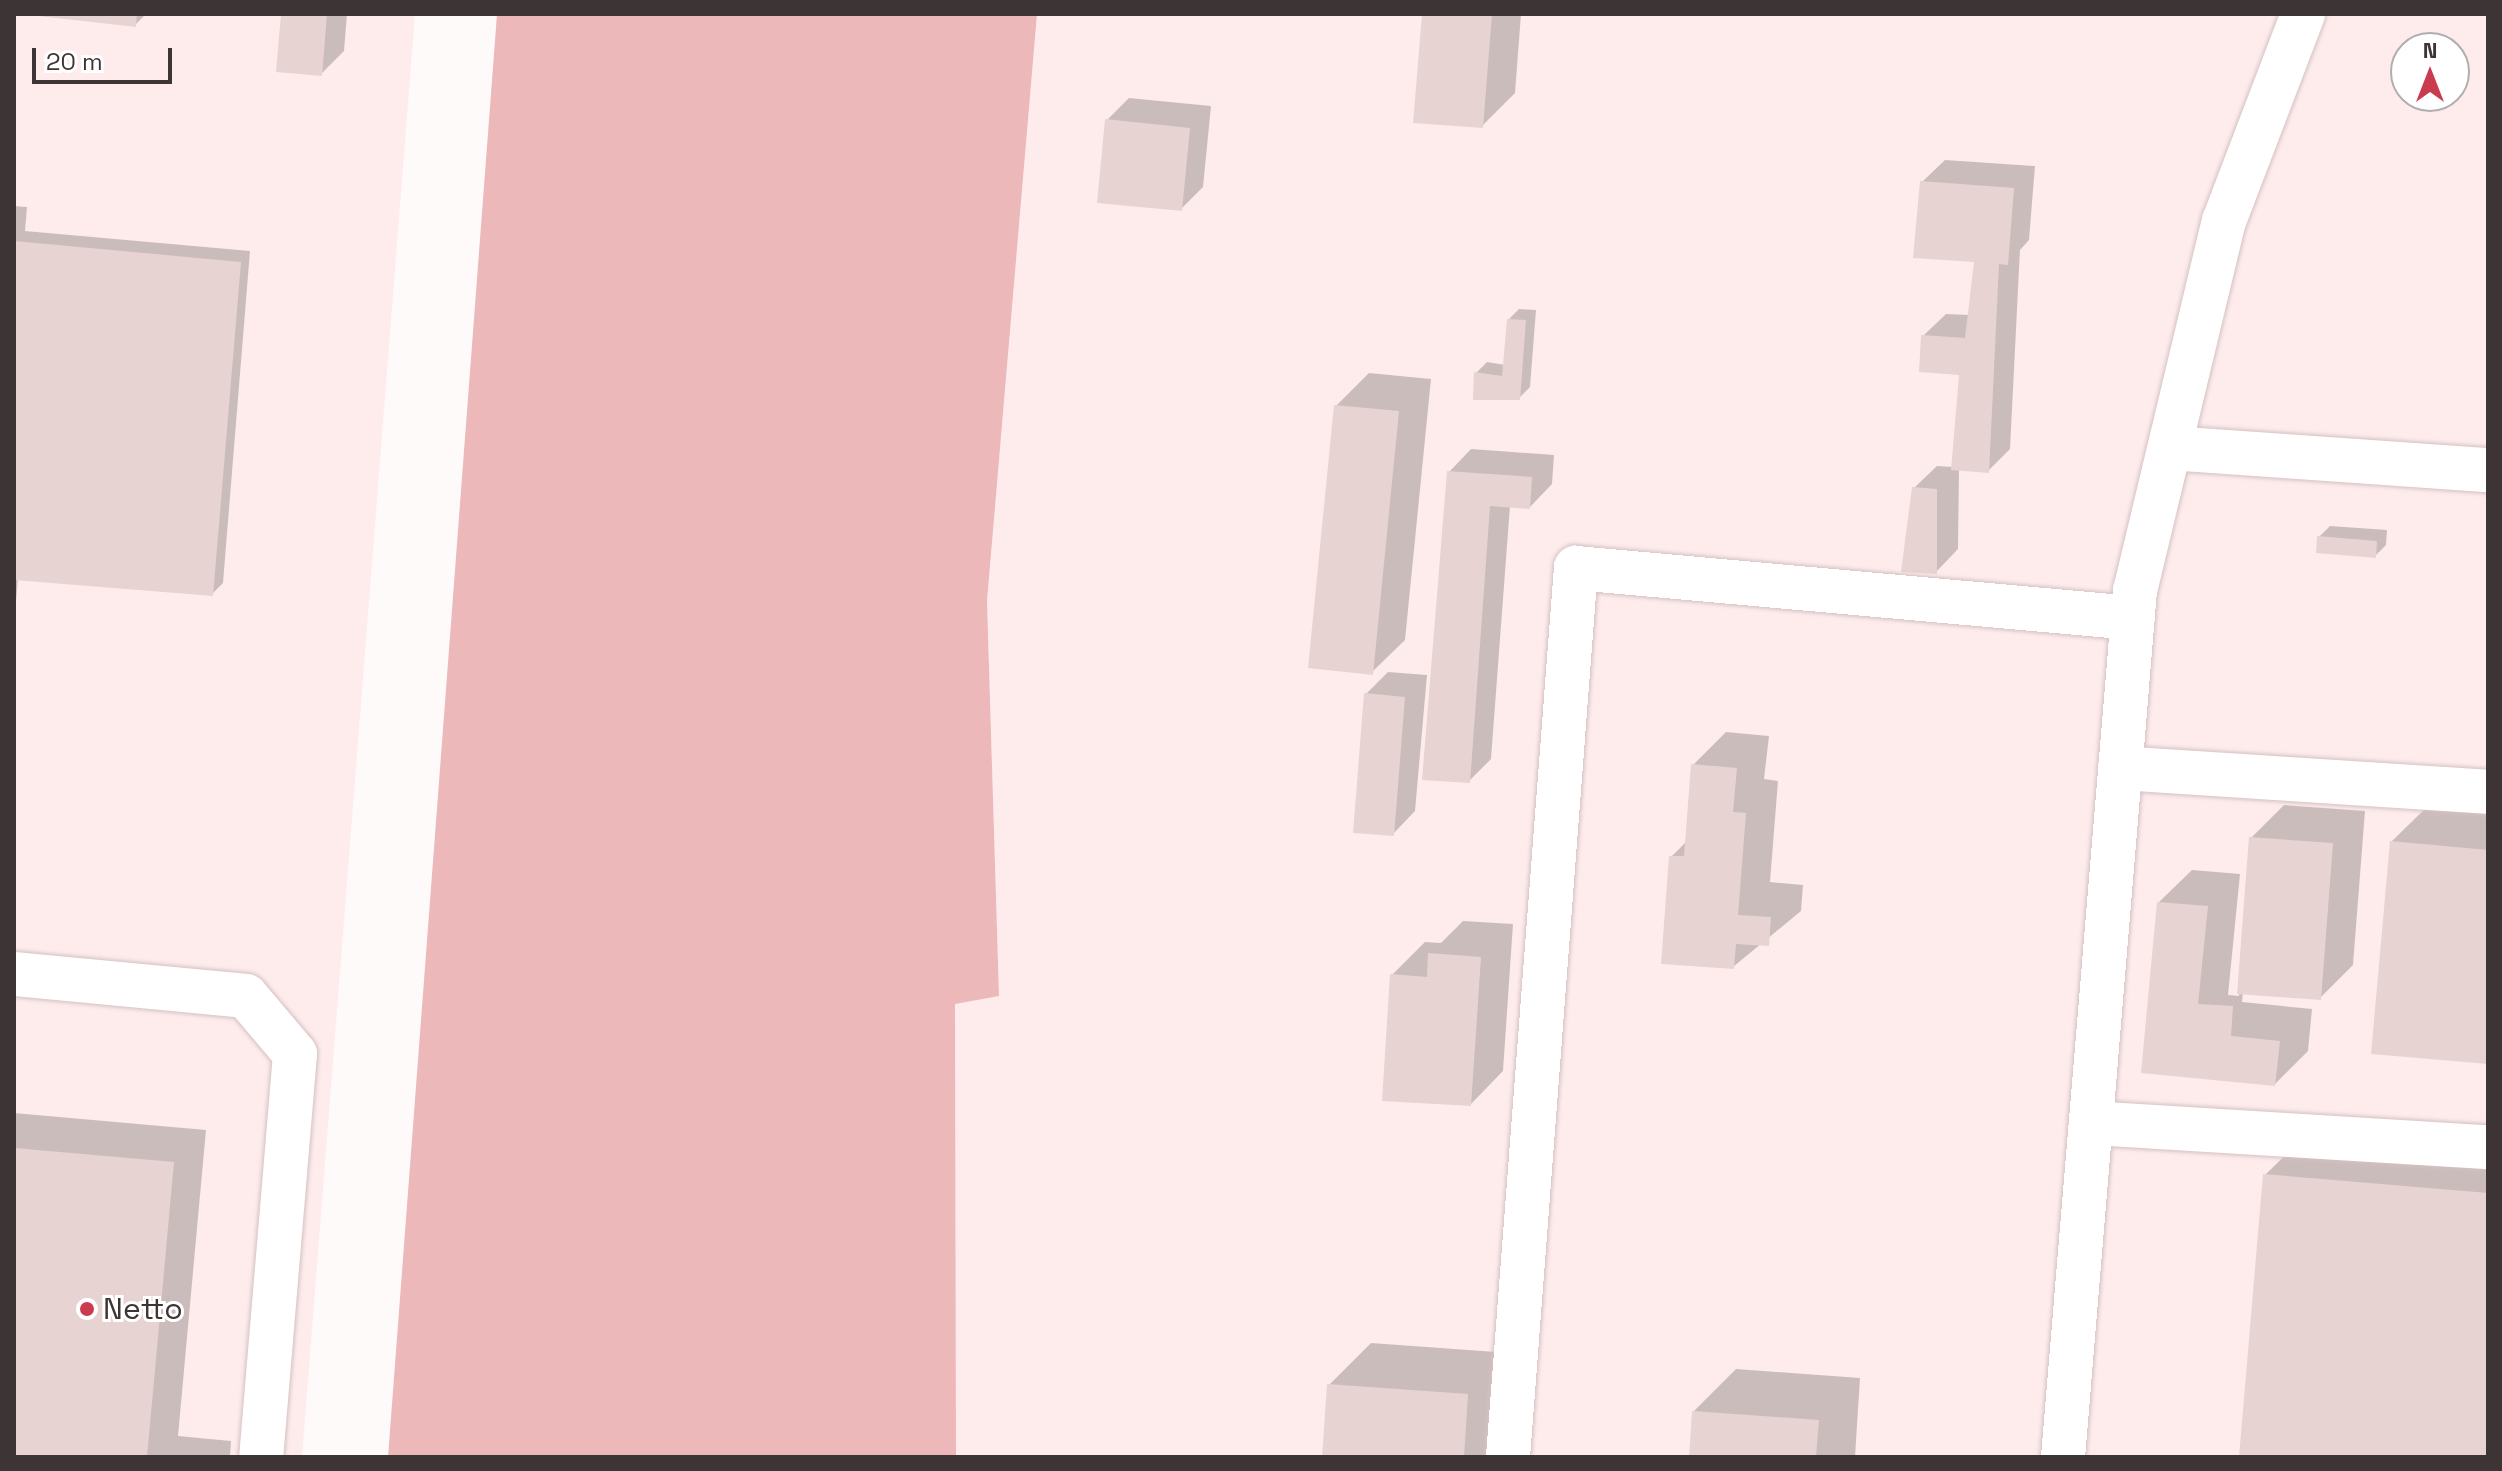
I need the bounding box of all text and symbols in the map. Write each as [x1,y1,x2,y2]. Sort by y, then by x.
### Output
scale bar [36,32,176,82]
north arrow [2390,32,2470,112]
text: N [2423,36,2437,64]
text: 20 m [46,46,103,77]
place label: Netto [103,1291,183,1327]
marker: Netto [78,1300,96,1318]

